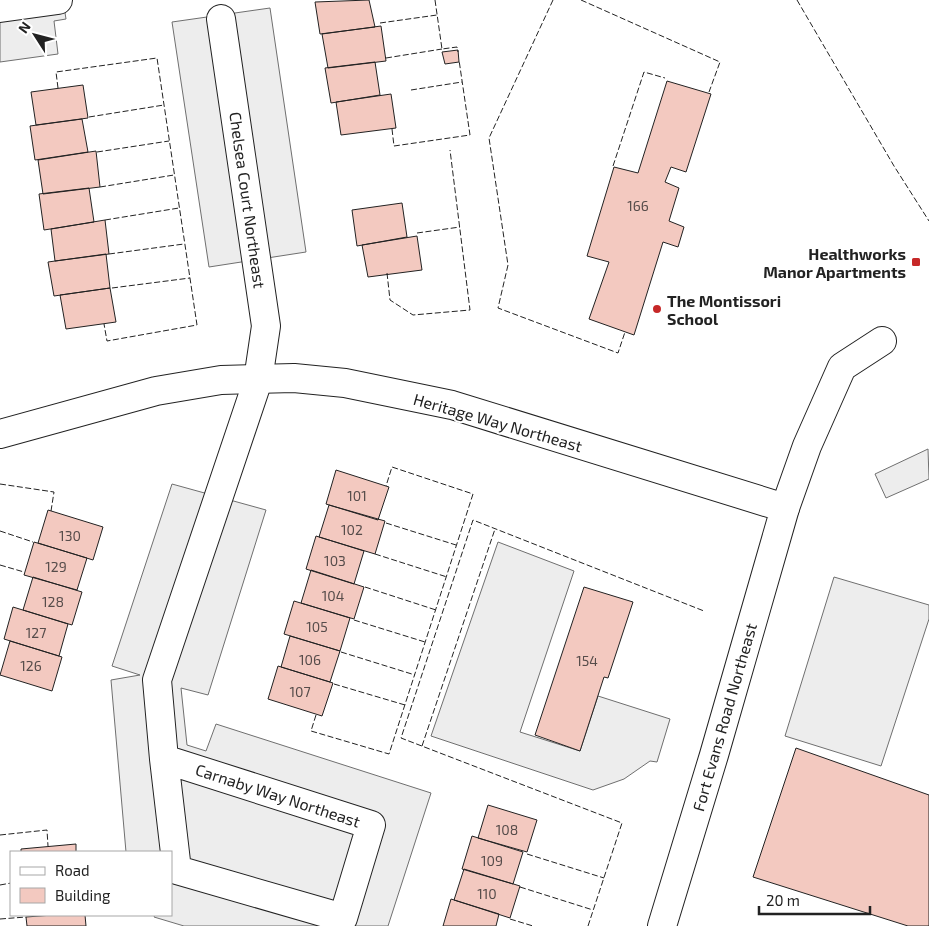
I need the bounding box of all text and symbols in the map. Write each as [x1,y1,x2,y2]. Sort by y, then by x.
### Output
north arrow [10,10,60,60]
text: N [14,18,34,36]
street label: Chelsea Court Northeast [226,111,270,289]
house number: 166 [627,197,649,214]
place label: Healthworks Manor Apartments [763,244,906,281]
marker: Healthworks Manor Apartments [910,256,922,268]
place label: The Montissori School [667,291,781,328]
marker: The Montissori School [651,303,663,315]
street label: Heritage Way Northeast [411,389,585,455]
house number: 101 [347,487,367,504]
house number: 102 [341,521,363,538]
house number: 130 [59,527,81,544]
house number: 103 [324,552,346,569]
house number: 129 [45,558,67,575]
house number: 104 [322,587,344,604]
house number: 128 [42,593,64,610]
house number: 105 [306,618,328,635]
street label: Fort Evans Road Northeast [688,621,760,813]
house number: 127 [26,624,46,641]
house number: 106 [299,651,321,668]
house number: 154 [576,652,598,669]
house number: 126 [20,657,42,674]
house number: 107 [289,683,311,700]
street label: Carnaby Way Northeast [193,759,363,831]
house number: 108 [496,821,518,838]
legend [10,851,172,916]
house number: 109 [481,852,503,869]
text: Road [55,861,90,879]
scale bar [759,884,870,916]
house number: 110 [477,885,497,902]
text: Building [55,886,111,904]
text: 20 m [766,891,800,909]

